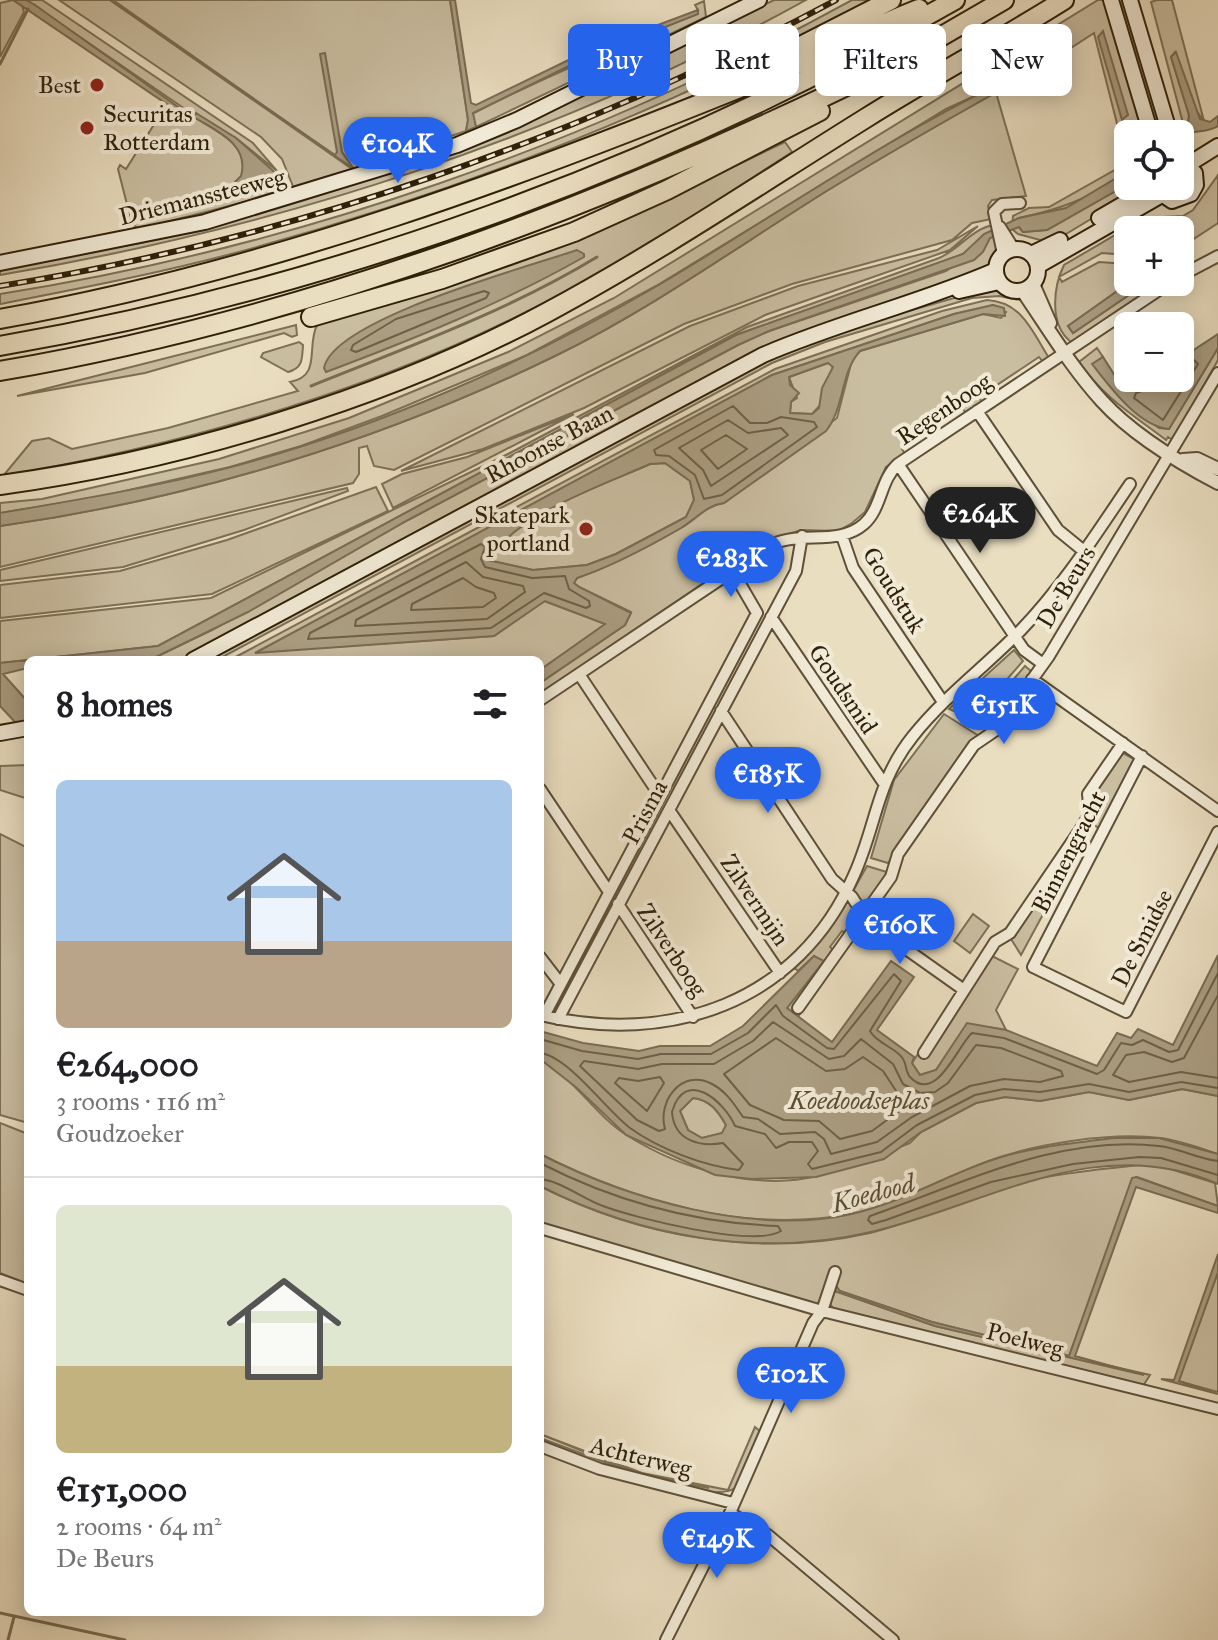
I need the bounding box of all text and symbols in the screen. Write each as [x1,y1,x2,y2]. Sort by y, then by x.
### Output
chip: Buy [568,24,670,96]
chip: Rent [686,24,799,96]
chip: Filters [815,24,946,96]
chip: New [962,24,1072,96]
place label: Best [38,70,81,100]
marker: Best [88,76,106,94]
place label: Securitas Rotterdam [103,99,210,157]
pin: €104K [342,117,454,185]
marker: Securitas Rotterdam [78,119,96,137]
map controls [1114,120,1194,392]
button: locate [1114,120,1194,200]
text: €104K [361,127,435,159]
street label: Driemanssteeweg [116,162,289,232]
button: + [1114,216,1194,296]
button: − [1114,312,1194,392]
street label: Regenboog [891,366,998,452]
street label: Rhoonse Baan [480,398,618,490]
pin: €264K [924,487,1036,555]
text: €264K [943,497,1017,529]
place label: Skatepark portland [474,500,571,558]
marker: Skatepark portland [577,520,595,538]
pin: €283K [675,531,787,599]
street label: De Beurs [1030,540,1102,634]
text: €283K [695,541,767,573]
street label: Goudstuk [856,541,933,639]
street label: Goudsmid [802,638,884,740]
pin: €151K [948,678,1060,746]
icon: filters [468,682,512,726]
text: 8 homes [56,684,172,725]
text: €151K [971,688,1037,720]
pin: €185K [712,747,824,815]
text: €185K [733,757,803,789]
street label: Prisma [616,774,675,849]
street label: Binnengracht [1025,785,1113,918]
icon: home [212,832,356,976]
street label: Zilvermijn [714,849,796,951]
street label: De Smidse [1105,884,1179,992]
street label: Zilverboog [630,898,714,1003]
pin: €160K [844,898,956,966]
text: €160K [864,908,936,940]
text: €264,000 [56,1044,199,1085]
water label: Koedoodseplas [787,1084,930,1117]
text: 3 rooms · 116 m² [56,1085,225,1117]
text: Goudzoeker [56,1117,184,1149]
water label: Koedood [826,1166,920,1220]
icon: home [212,1257,356,1401]
street label: Poelweg [983,1316,1067,1364]
pin: €102K [735,1347,847,1415]
text: €102K [755,1357,827,1389]
street label: Achterweg [586,1430,696,1484]
text: €151,000 [56,1469,187,1510]
text: 2 rooms · 64 m² [56,1510,222,1542]
pin: €149K [661,1512,773,1580]
text: €149K [681,1522,753,1554]
text: De Beurs [56,1542,154,1574]

